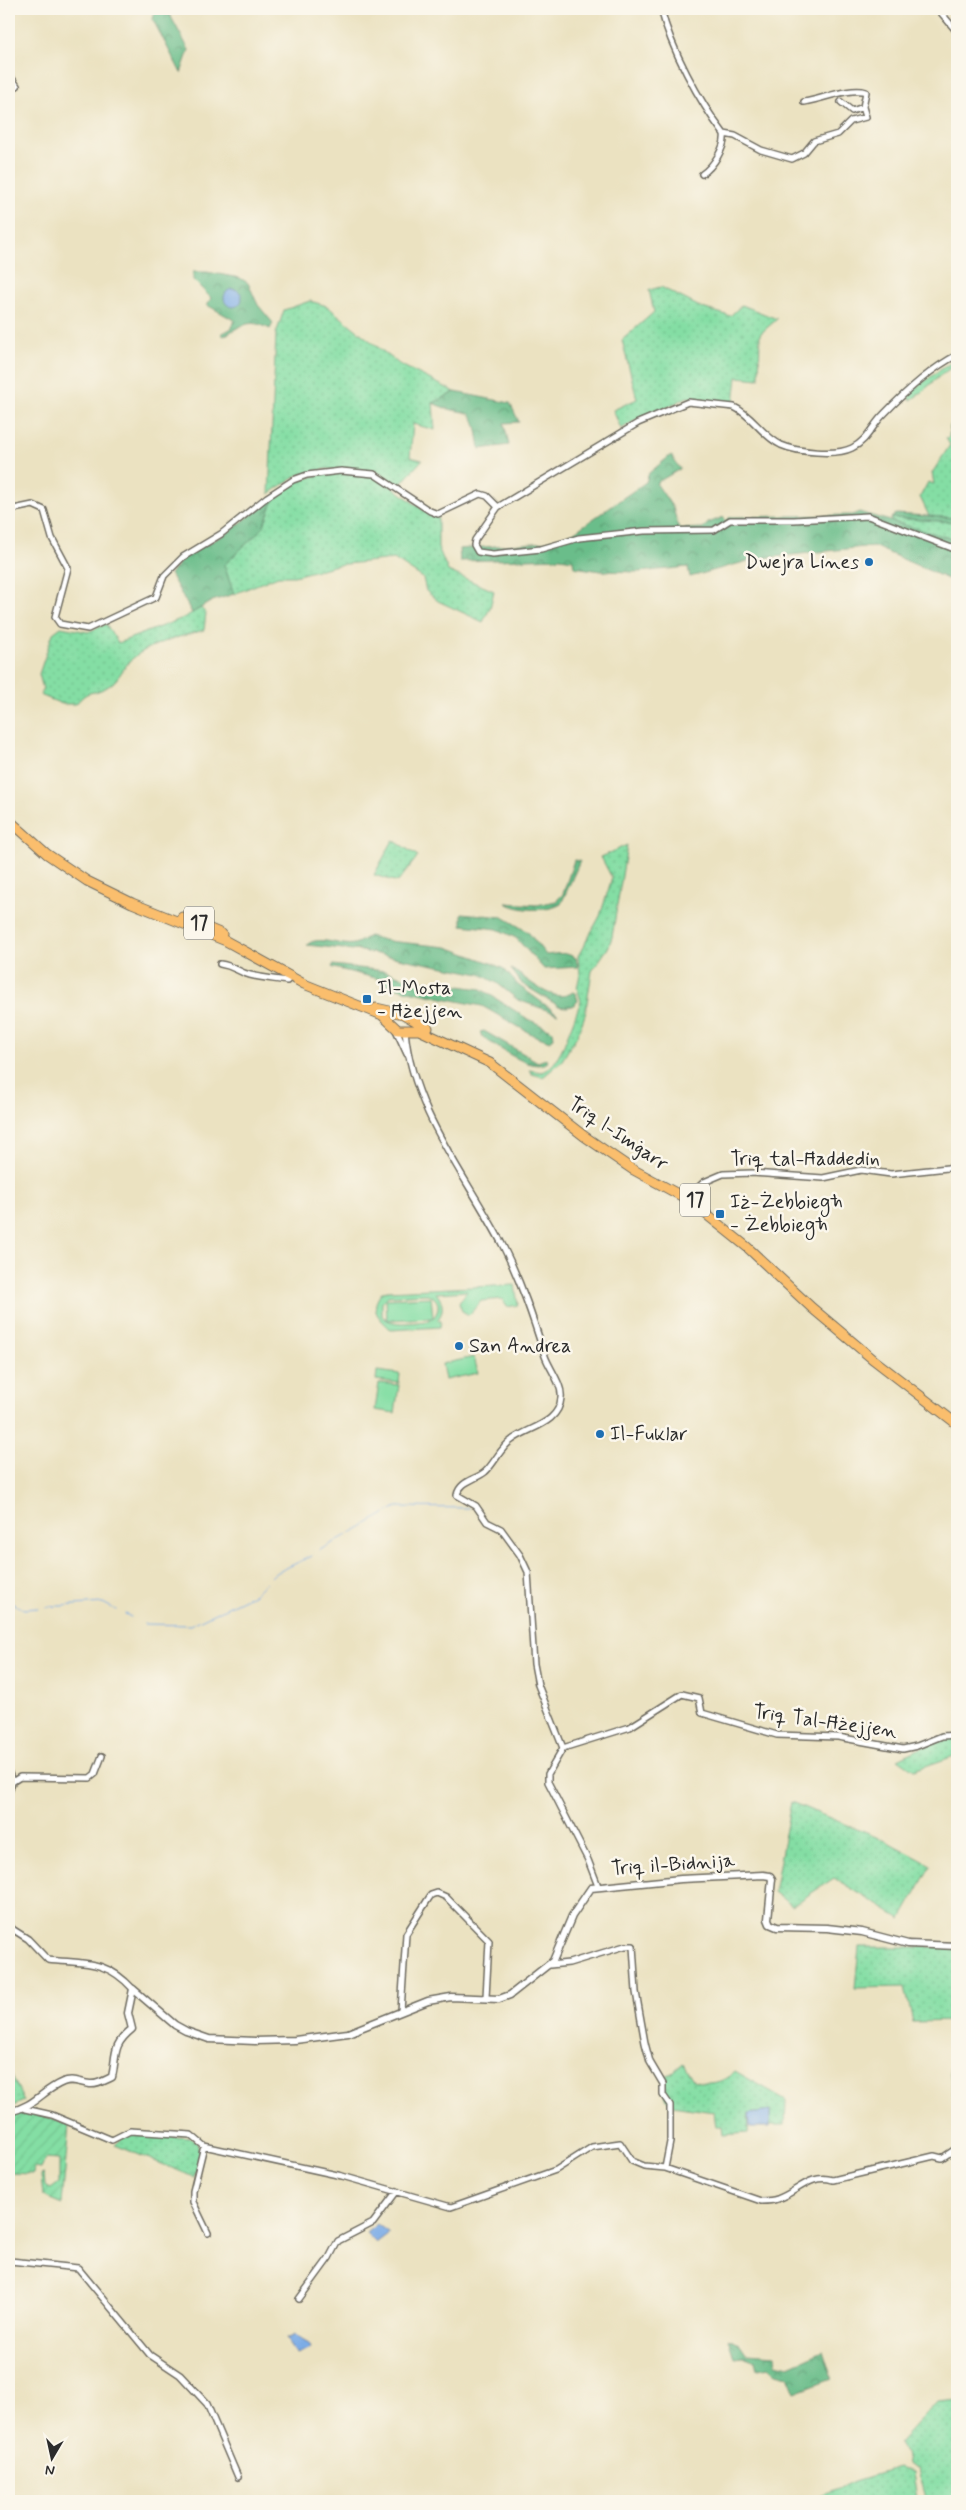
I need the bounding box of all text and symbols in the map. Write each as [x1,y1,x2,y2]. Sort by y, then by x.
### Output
place label: Dwejra Lines [744,549,859,576]
marker: Dwejra Lines [863,556,875,568]
road number: 17 [184,906,214,940]
place label: Il-Mosta - Ħżejjen [377,975,462,1025]
marker: Il-Mosta - Ħżejjen [361,993,373,1005]
street label: Triq l-Imġarr [563,1091,674,1178]
street label: Triq tal-Ħaddedin [730,1146,880,1173]
road number: 17 [680,1184,710,1216]
place label: Iż-Żebbiegħ - Żebbiegħ [730,1189,843,1240]
marker: Iż-Żebbiegħ - Żebbiegħ [714,1208,726,1220]
place label: San Andrea [469,1333,571,1360]
marker: San Andrea [453,1340,465,1352]
place label: Il-Fuklar [610,1421,688,1448]
marker: Il-Fuklar [594,1428,606,1440]
street label: Triq Tal-Ħżejjen [751,1699,899,1746]
street label: Triq il-Bidnija [610,1847,737,1883]
north arrow [28,2432,78,2482]
text: N [44,2460,56,2479]

